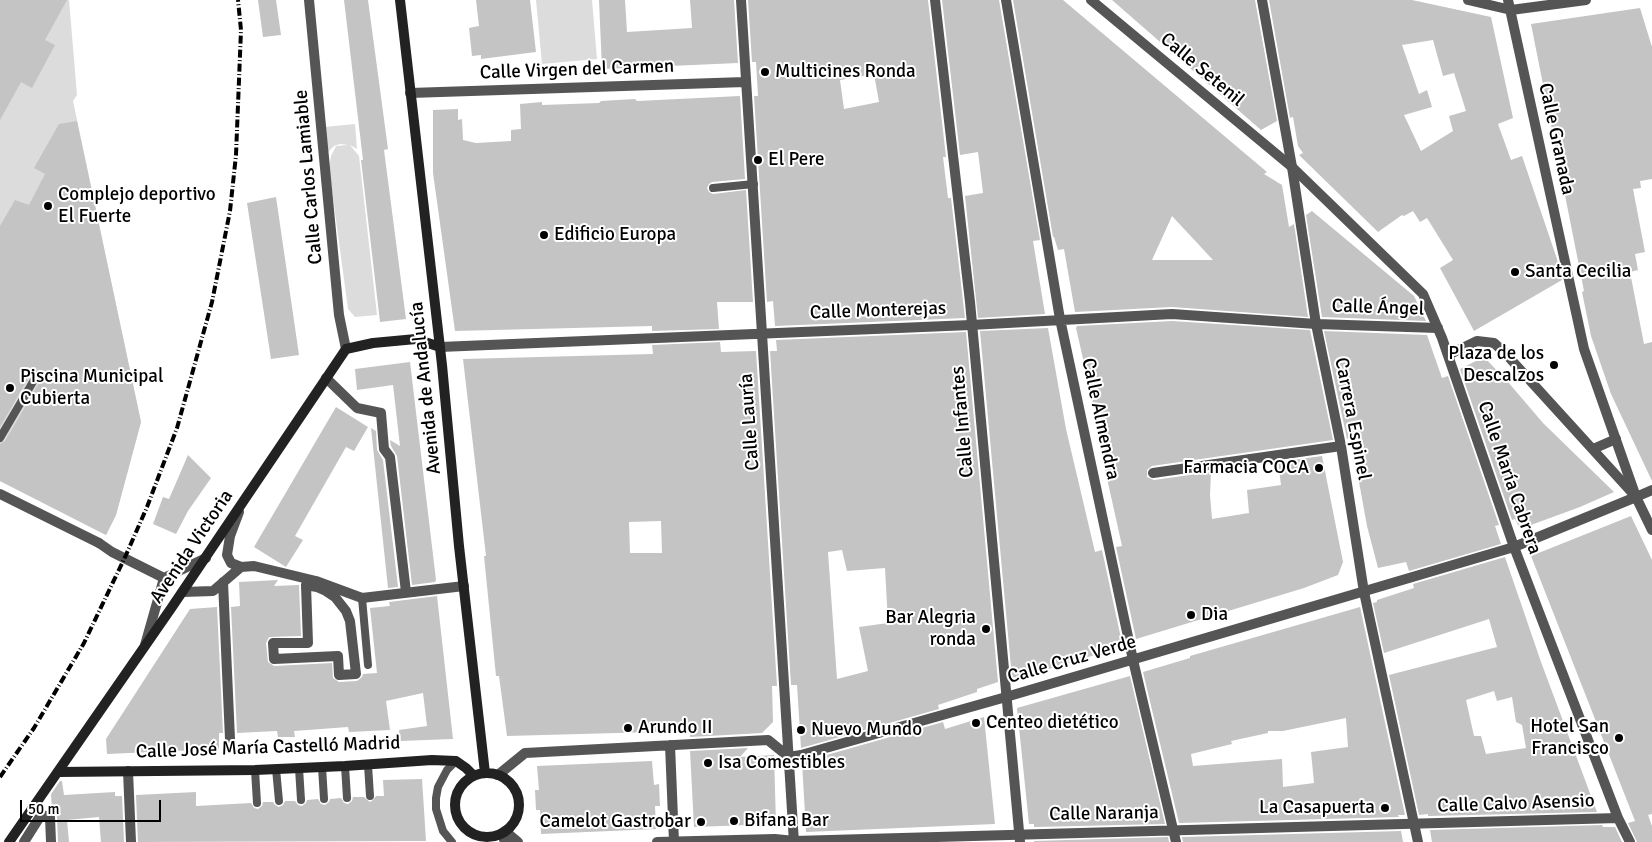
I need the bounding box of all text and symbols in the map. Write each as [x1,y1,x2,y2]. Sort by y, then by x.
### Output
street label: Calle Setenil [1155,28,1249,112]
street label: Calle Virgen del Carmen [479,55,675,85]
place label: Multicines Ronda [775,61,916,83]
marker: Multicines Ronda [759,66,771,78]
street label: Calle Granada [1533,81,1579,197]
street label: Calle Carlos Lamiable [290,89,328,265]
place label: El Pere [768,149,824,171]
marker: El Pere [752,154,764,166]
place label: Complejo deportivo El Fuerte [58,184,216,228]
marker: Complejo deportivo El Fuerte [42,200,54,212]
place label: Edificio Europa [554,224,676,246]
marker: Edificio Europa [538,229,550,241]
place label: Santa Cecilia [1525,261,1631,283]
marker: Santa Cecilia [1509,266,1521,278]
street label: Calle Ángel [1331,295,1425,321]
street label: Calle Monterejas [809,297,947,325]
street label: Avenida de Andalucía [406,300,446,476]
place label: Plaza de los Descalzos [1448,343,1544,387]
street label: Calle Almendra [1076,356,1124,482]
street label: Carrera Espinel [1329,356,1375,482]
marker: Plaza de los Descalzos [1548,359,1560,371]
street label: Calle Infantes [947,365,979,479]
place label: Piscina Municipal Cubierta [20,366,164,410]
street label: Calle Lauría [735,373,765,471]
marker: Piscina Municipal Cubierta [4,382,16,394]
street label: Calle María Cabrera [1472,399,1546,557]
place label: Farmacia COCA [1183,457,1309,479]
marker: Farmacia COCA [1313,462,1325,474]
street label: Avenida Victoria [146,486,238,608]
place label: Dia [1201,604,1228,626]
place label: Bar Alegria ronda [885,607,976,651]
marker: Dia [1185,609,1197,621]
marker: Bar Alegria ronda [980,623,992,635]
street label: Calle Cruz Verde [1005,631,1139,689]
place label: Centeo dietético [986,712,1119,734]
place label: Hotel San Francisco [1530,716,1609,760]
place label: Arundo II [638,717,713,739]
marker: Centeo dietético [970,717,982,729]
place label: Nuevo Mundo [811,719,922,741]
marker: Arundo II [622,722,634,734]
marker: Nuevo Mundo [795,724,807,736]
street label: Calle José María Castelló Madrid [135,732,401,764]
marker: Hotel San Francisco [1613,732,1625,744]
place label: Isa Comestibles [718,752,845,774]
marker: Isa Comestibles [702,757,714,769]
scale bar [22,790,164,822]
street label: Calle Calvo Asensio [1437,790,1595,818]
place label: La Casapuerta [1259,797,1375,819]
text: 50 m [28,800,59,818]
street label: Calle Naranja [1049,802,1159,826]
marker: La Casapuerta [1379,802,1391,814]
place label: Bifana Bar [744,810,829,832]
place label: Camelot Gastrobar [539,811,691,833]
marker: Bifana Bar [728,815,740,827]
marker: Camelot Gastrobar [695,816,707,828]

